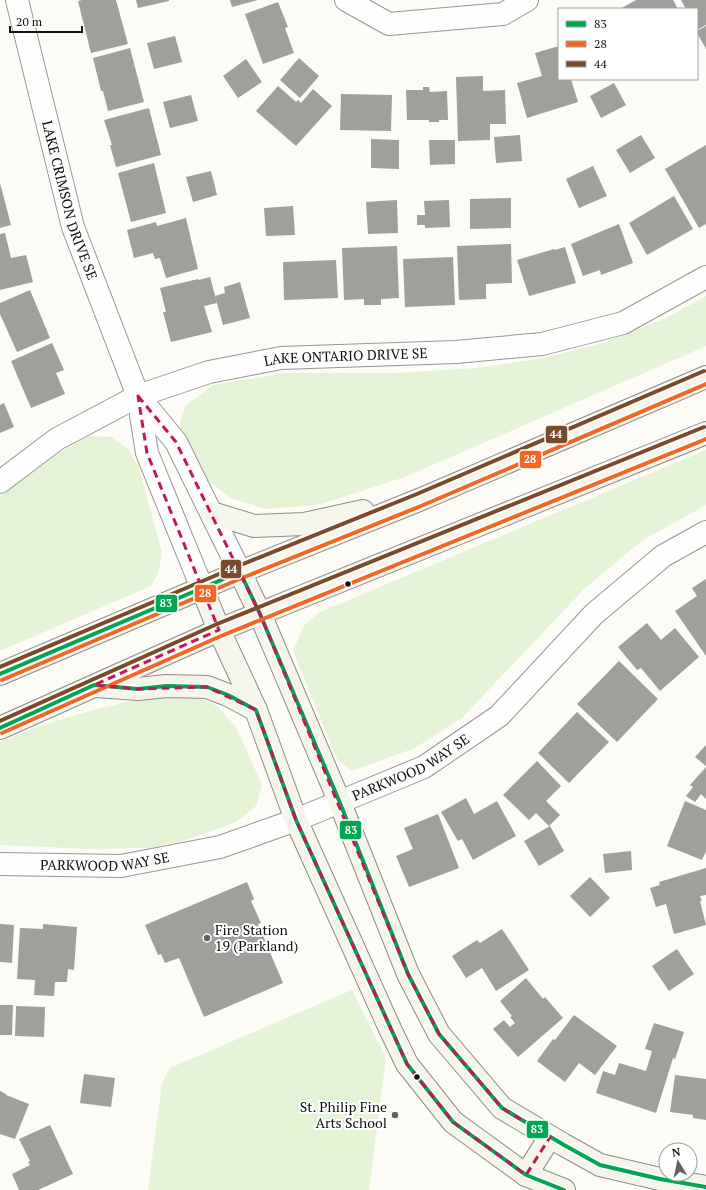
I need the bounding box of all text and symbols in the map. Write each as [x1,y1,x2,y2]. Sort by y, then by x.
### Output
scale bar [10,8,82,34]
legend [558,8,698,80]
text: 20 m [16,14,43,29]
text: 83 [594,16,607,31]
text: 28 [594,36,607,51]
text: 44 [594,56,607,71]
street label: LAKE CRIMSON DRIVE SE [38,118,102,282]
street label: LAKE ONTARIO DRIVE SE [262,343,428,370]
line badge: 44 [545,425,568,444]
text: 44 [550,427,563,441]
line badge: 28 [519,450,542,469]
text: 28 [524,452,536,466]
line badge: 44 [220,559,242,579]
text: 44 [225,562,238,576]
unlabelled marker [343,579,353,589]
line badge: 28 [194,584,217,603]
text: 28 [199,586,211,600]
line badge: 83 [155,594,178,613]
text: 83 [160,596,172,610]
street label: PARKWOOD WAY SE [349,729,473,805]
line badge: 83 [339,820,362,840]
text: 83 [345,823,357,837]
street label: PARKWOOD WAY SE [40,847,171,875]
place label: Fire Station 19 (Parkland) [215,920,298,955]
marker: Fire Station 19 (Parkland) [202,933,212,943]
unlabelled marker [412,1072,422,1082]
place label: St. Philip Fine Arts School [300,1097,387,1132]
marker: St. Philip Fine Arts School [390,1110,400,1120]
line badge: 83 [526,1120,549,1139]
text: 83 [531,1122,543,1136]
north arrow [658,1142,698,1182]
text: N [671,1144,682,1160]

